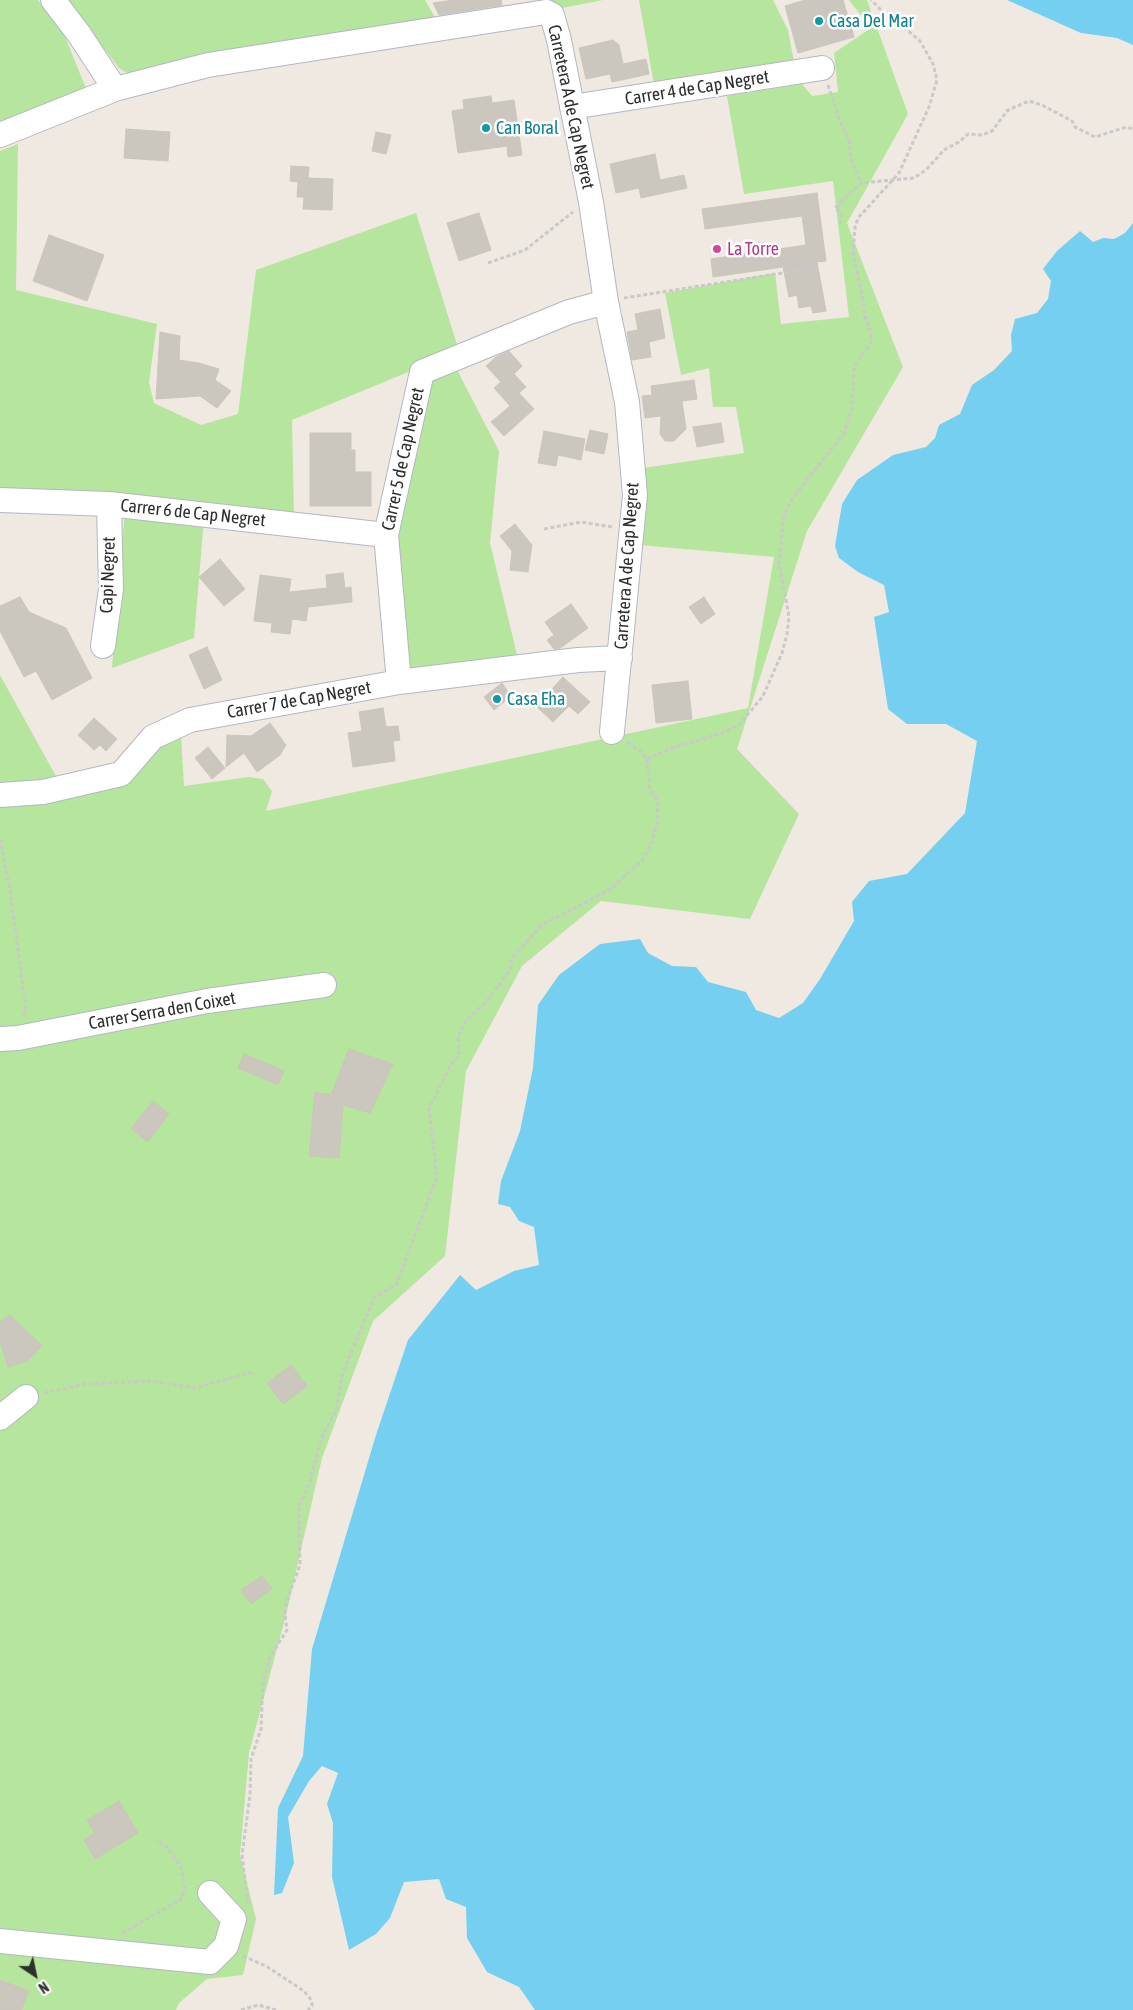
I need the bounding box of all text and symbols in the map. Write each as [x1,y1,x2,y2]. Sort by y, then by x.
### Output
place label: Casa Del Mar [829,10,914,32]
marker: Casa Del Mar [813,15,825,27]
street label: Carretera A de Cap Negret [543,23,599,191]
street label: Carrer 4 de Cap Negret [623,66,771,110]
place label: Can Boral [496,117,559,139]
marker: Can Boral [480,122,492,134]
place label: La Torre [727,238,779,260]
marker: La Torre [711,243,723,255]
street label: Carrer 5 de Cap Negret [377,385,429,533]
street label: Carretera A de Cap Negret [610,482,644,650]
street label: Carrer 6 de Cap Negret [119,495,267,531]
street label: Capi Negret [96,536,120,614]
street label: Carrer 7 de Cap Negret [225,677,373,723]
place label: Casa Eha [507,688,565,710]
marker: Casa Eha [491,693,503,705]
street label: Carrer Serra den Coixet [87,987,237,1035]
north arrow [10,1950,60,2000]
text: N [35,1978,51,1996]

